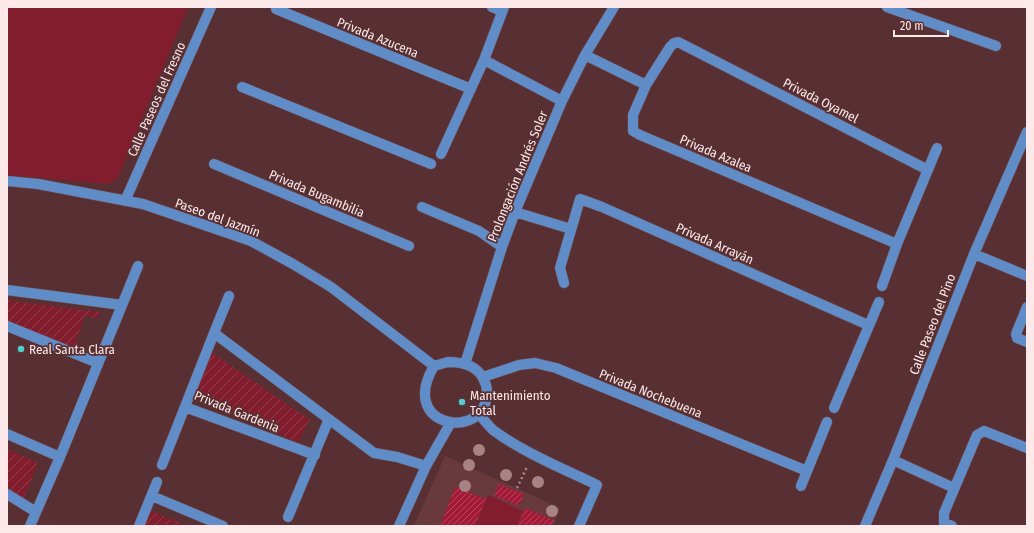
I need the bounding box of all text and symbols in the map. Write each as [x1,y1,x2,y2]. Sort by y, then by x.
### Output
scale bar [894,12,948,38]
street label: Privada Azucena [335,14,421,61]
text: 20 m [900,19,924,33]
street label: Calle Paseos del Fresno [124,39,189,159]
street label: Privada Oyamel [781,75,862,126]
street label: Prolongación Andrés Soler [484,108,551,244]
street label: Privada Azalea [678,132,754,175]
street label: Privada Bugambilia [267,167,367,220]
street label: Paseo del Jazmín [173,195,262,240]
street label: Privada Arrayán [674,220,756,267]
street label: Calle Paseo del Pino [906,271,959,377]
place label: Real Santa Clara [29,342,115,357]
marker: Real Santa Clara [16,344,26,354]
street label: Privada Nochebuena [597,366,704,421]
street label: Privada Gardenia [192,388,282,435]
place label: Mantenimiento Total [470,388,551,418]
marker: Mantenimiento Total [457,397,467,407]

